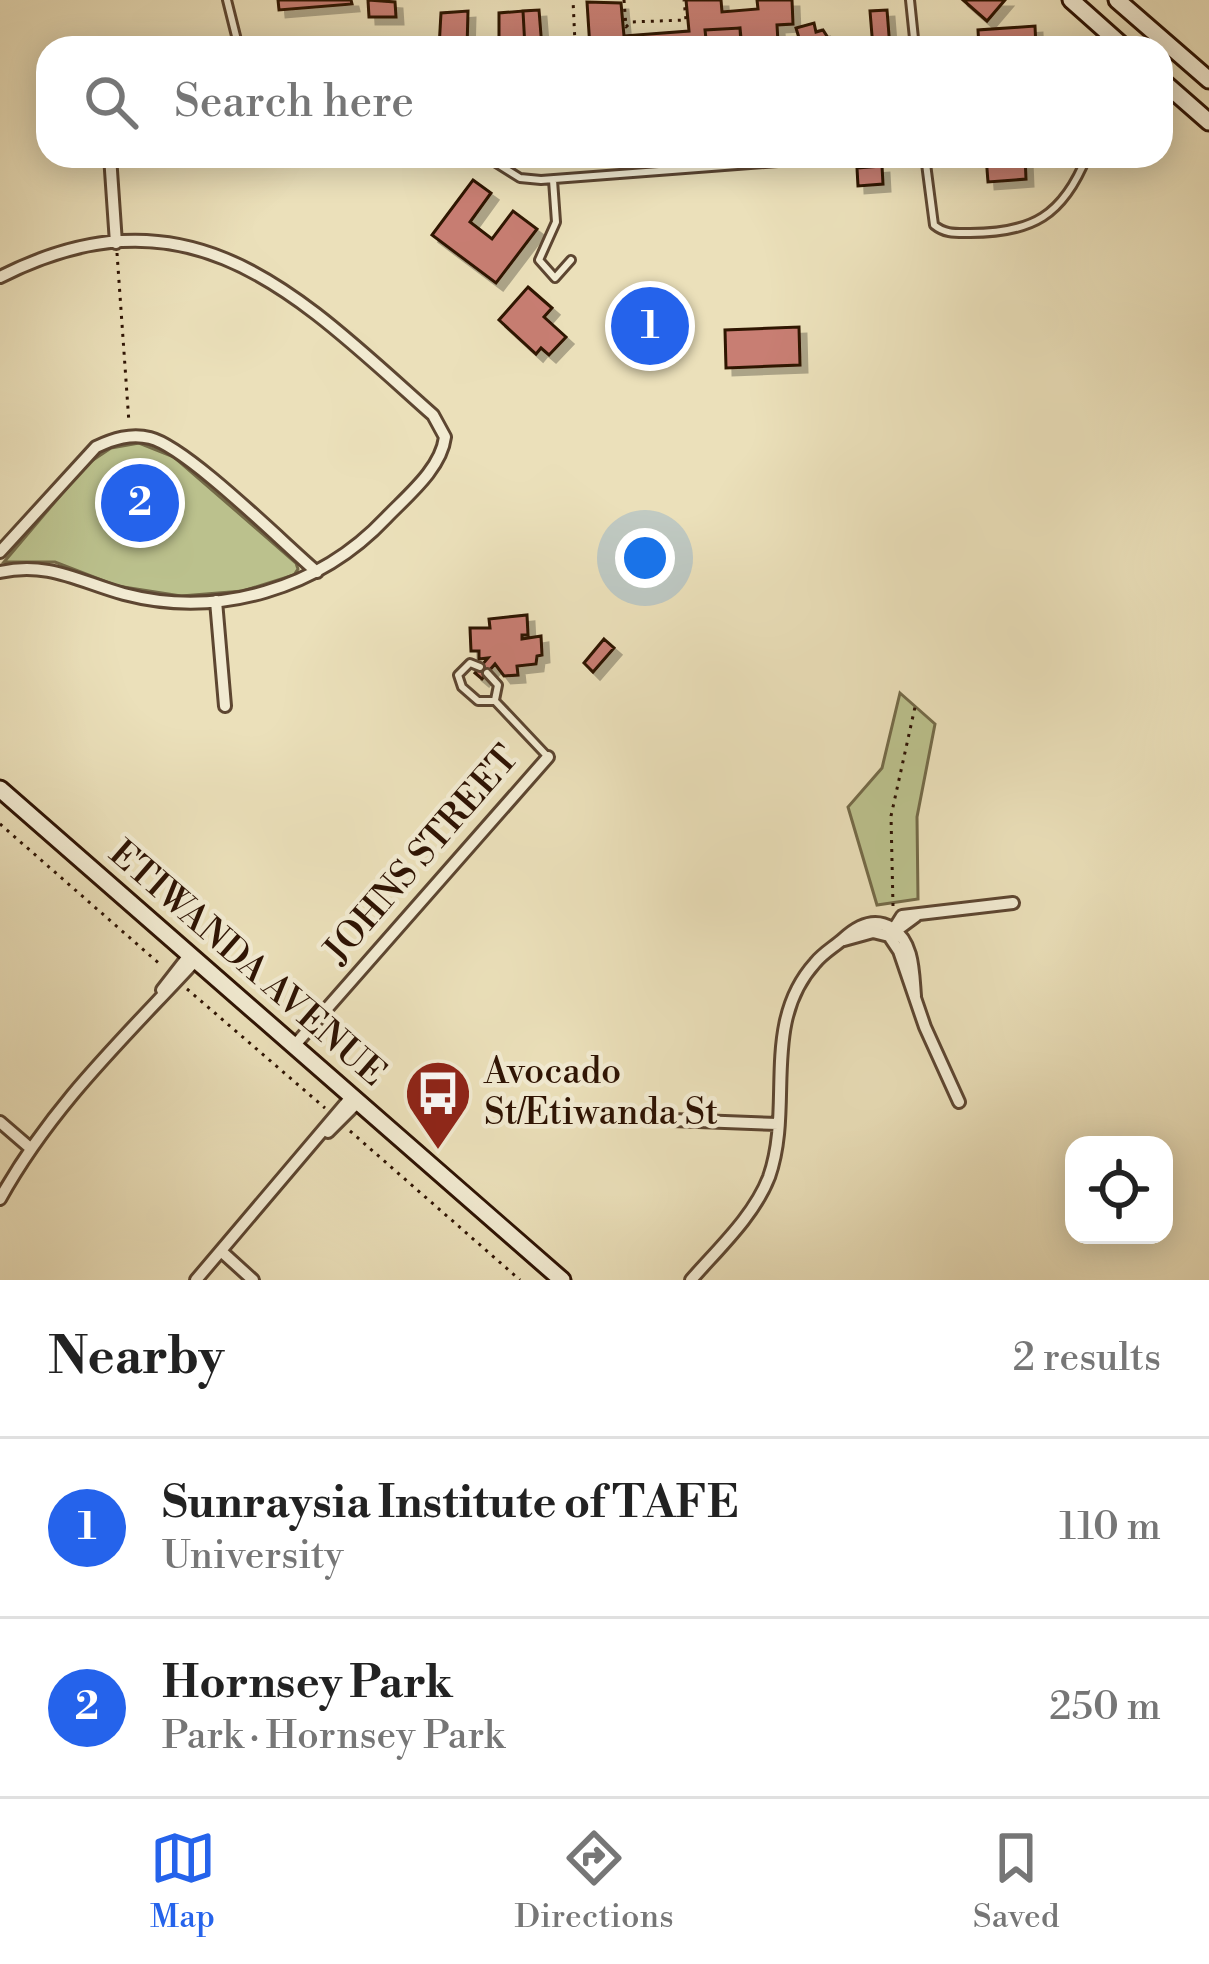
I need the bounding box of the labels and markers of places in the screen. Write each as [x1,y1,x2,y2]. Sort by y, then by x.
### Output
pin: 1 [611,281,689,371]
pin: 2 [101,458,179,548]
place label: Avocado St/Etiwanda St [483,1050,718,1136]
bus stop icon: Avocado St/Etiwanda St [403,1058,473,1152]

